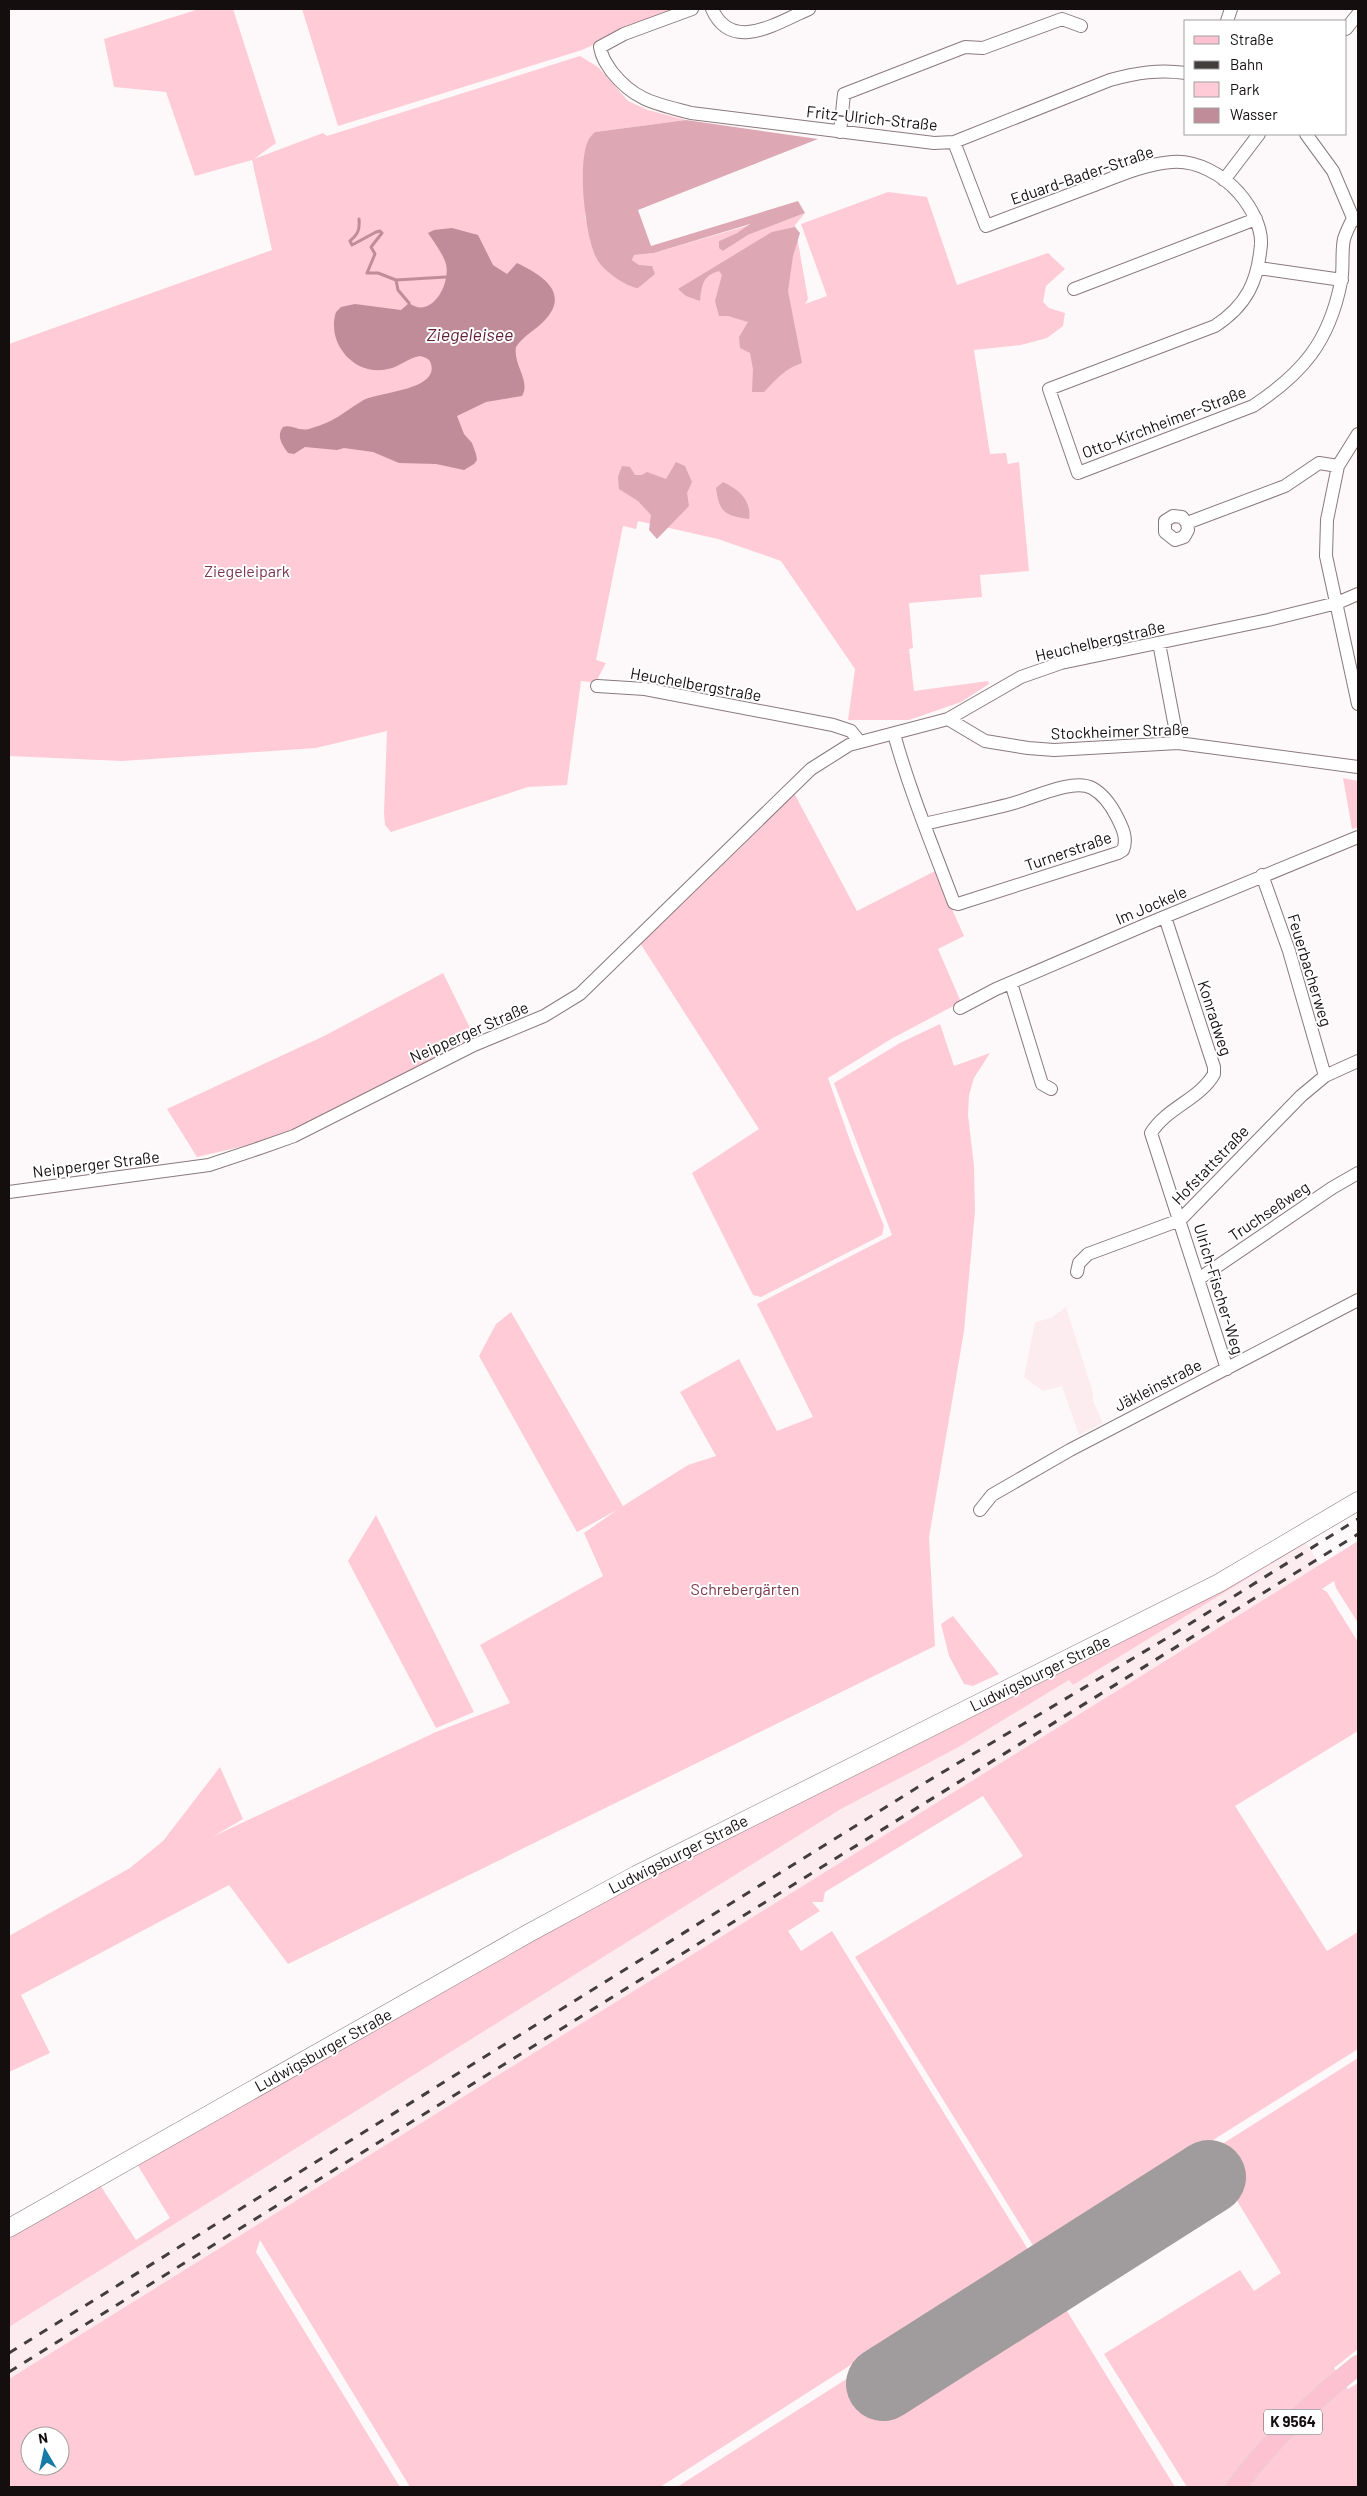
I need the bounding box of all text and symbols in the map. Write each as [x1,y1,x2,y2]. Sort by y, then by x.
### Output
legend [1184,20,1347,135]
text: Straße [1230,30,1274,48]
text: Bahn [1230,55,1263,73]
text: Park [1230,80,1260,98]
street label: Fritz-Ulrich-Straße [806,101,939,134]
text: Wasser [1230,105,1278,123]
street label: Eduard-Bader-Straße [1008,141,1156,208]
water label: Ziegeleisee [427,323,513,345]
street label: Otto-Kirchheimer-Straße [1079,381,1249,462]
park label: Ziegeleipark [204,561,290,580]
street label: Heuchelbergstraße [1033,616,1167,665]
street label: Heuchelbergstraße [629,663,763,704]
street label: Stockheimer Straße [1051,719,1189,742]
street label: Turnerstraße [1022,827,1114,874]
street label: Im Jockele [1112,881,1189,928]
street label: Feuerbacherweg [1284,911,1337,1028]
street label: Konradweg [1194,978,1237,1058]
street label: Neipperger Straße [407,997,531,1066]
street label: Hofstattstraße [1167,1121,1252,1208]
street label: Neipperger Straße [31,1146,161,1181]
street label: Truchseßweg [1225,1177,1313,1244]
street label: Ulrich-Fischer-Weg [1191,1221,1248,1357]
street label: Jäkleinstraße [1111,1354,1205,1415]
park label: Schrebergärten [691,1579,799,1598]
street label: Ludwigsburger Straße [967,1630,1113,1715]
street label: Ludwigsburger Straße [605,1810,751,1897]
street label: Ludwigsburger Straße [251,2004,395,2095]
road number: K 9564 [1264,2410,1322,2434]
north arrow [20,2426,70,2476]
text: N [37,2429,49,2447]

